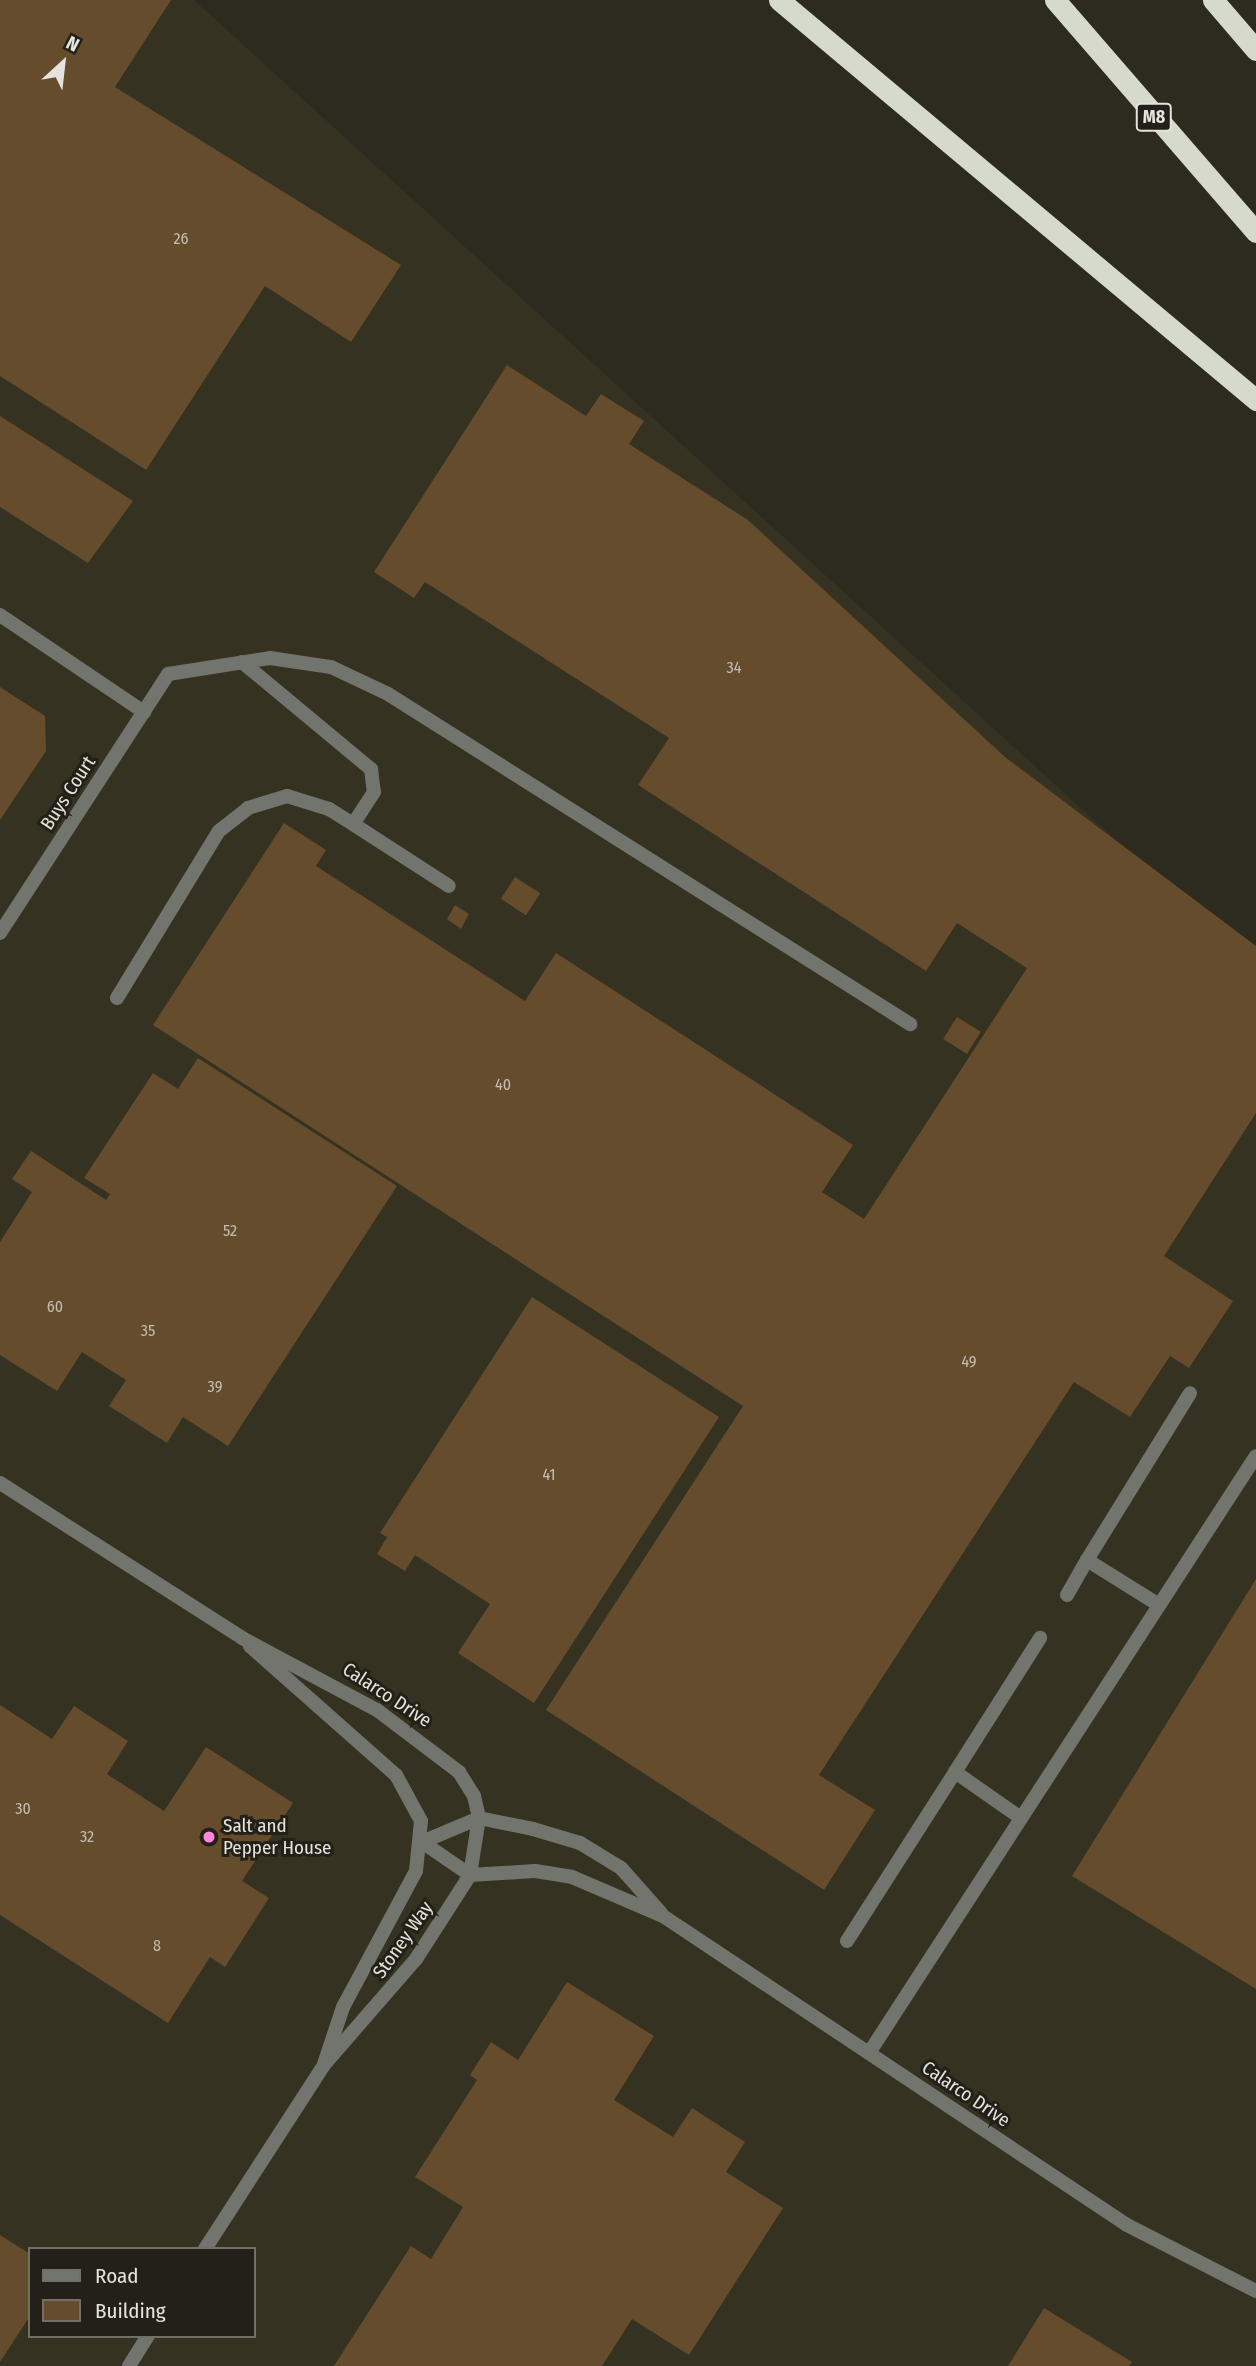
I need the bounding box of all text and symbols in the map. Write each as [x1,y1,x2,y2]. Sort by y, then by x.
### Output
north arrow [28,28,98,98]
text: N [62,31,83,57]
road number: M8 [1135,103,1173,132]
house number: 26 [174,229,188,249]
house number: 34 [727,658,741,678]
street label: Buys Court [36,752,100,834]
house number: 40 [495,1075,511,1095]
house number: 52 [223,1221,237,1241]
house number: 60 [47,1297,63,1317]
house number: 35 [141,1321,155,1341]
house number: 49 [961,1352,977,1372]
house number: 39 [208,1377,222,1397]
house number: 41 [542,1465,556,1485]
street label: Calarco Drive [338,1658,436,1732]
house number: 30 [15,1799,31,1819]
place label: Salt and Pepper House [223,1815,331,1859]
house number: 32 [80,1827,94,1847]
marker: Salt and Pepper House [201,1829,217,1845]
street label: Stoney Way [368,1897,438,1983]
house number: 8 [153,1936,161,1956]
street label: Calarco Drive [918,2056,1014,2132]
legend [28,2247,256,2338]
text: Road [95,2263,139,2289]
text: Building [95,2298,166,2324]

